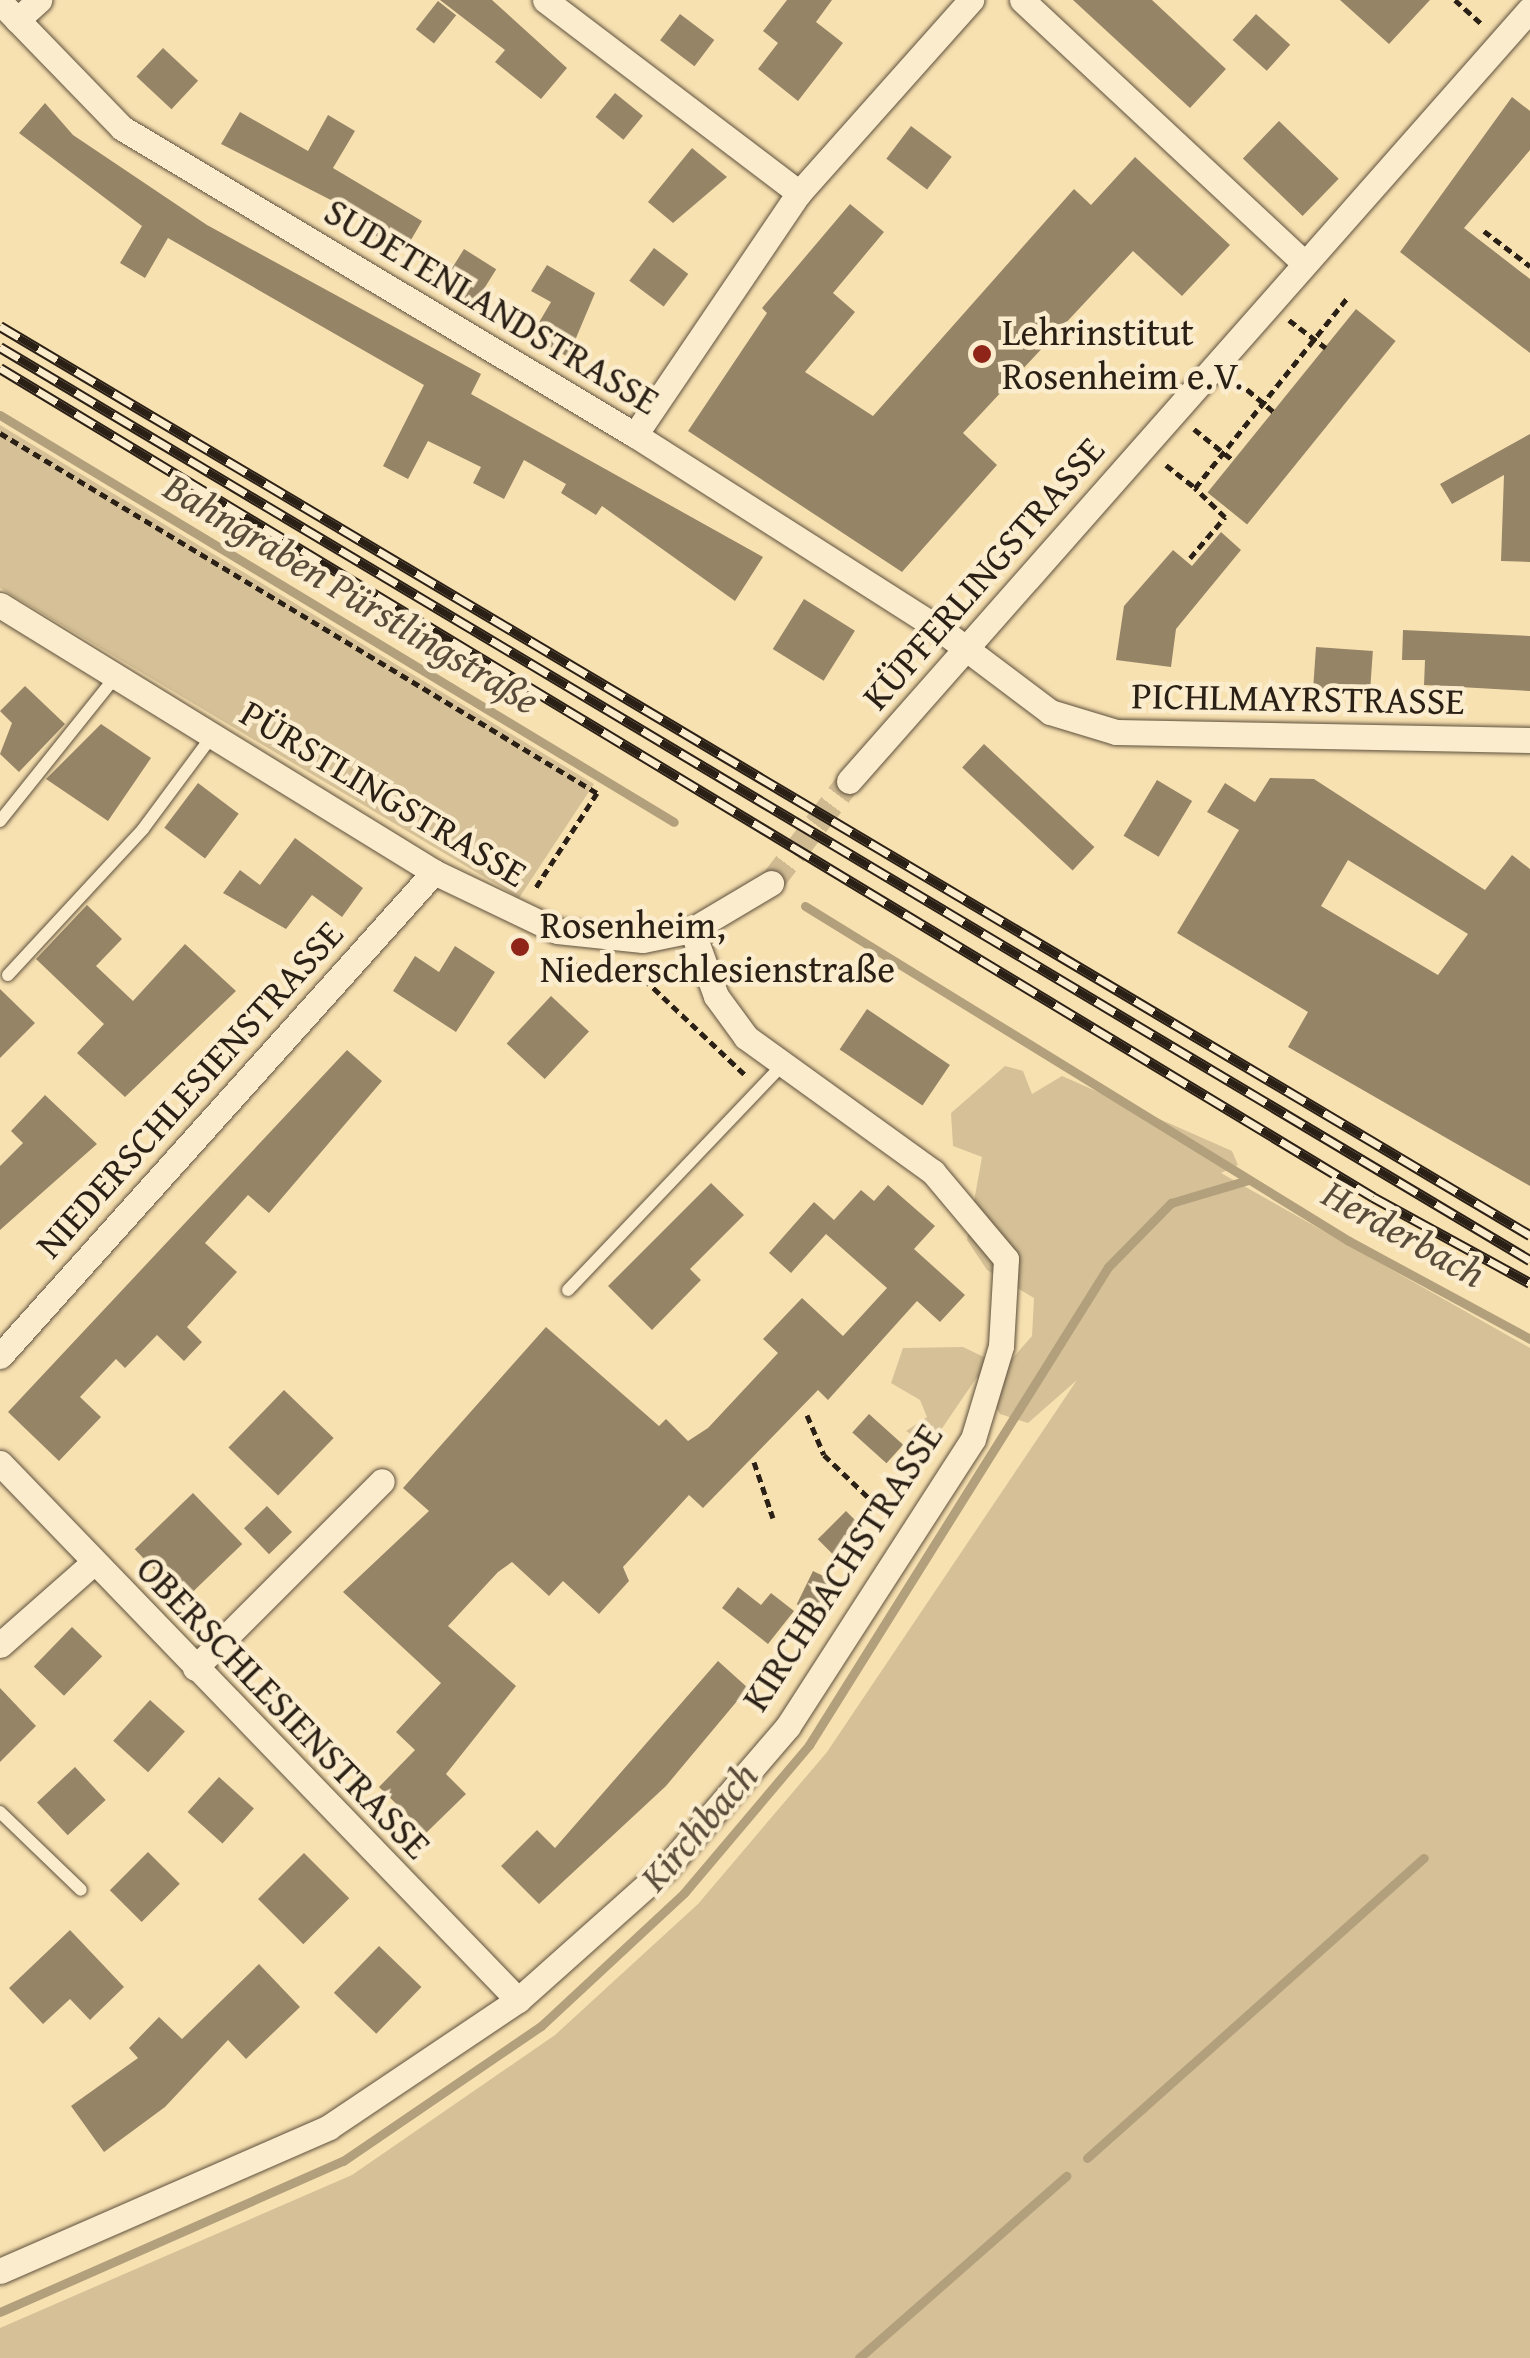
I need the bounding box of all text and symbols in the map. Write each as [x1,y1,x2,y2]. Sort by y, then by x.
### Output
street label: SUDETENLANDSTRASSE [317,188,667,424]
place label: Lehrinstitut Rosenheim e.V. [1002,309,1243,398]
marker: Lehrinstitut Rosenheim e.V. [971,343,993,365]
street label: KÜPFERLINGSTRASSE [852,427,1114,719]
water label: Bahngraben Pürstlingstraße [156,462,548,724]
street label: PICHLMAYRSTRASSE [1131,672,1465,724]
street label: PÜRSTLINGSTRASSE [233,690,535,896]
place label: Rosenheim, Niederschlesienstraße [540,902,895,992]
street label: NIEDERSCHLESIENSTRASSE [26,911,352,1267]
marker: Rosenheim, Niederschlesienstraße [509,936,531,958]
water label: Herderbach [1314,1169,1494,1297]
street label: KIRCHBACHSTRASSE [732,1415,952,1719]
street label: OBERSCHLESIENSTRASSE [128,1546,440,1868]
water label: Kirchbach [629,1752,767,1900]

